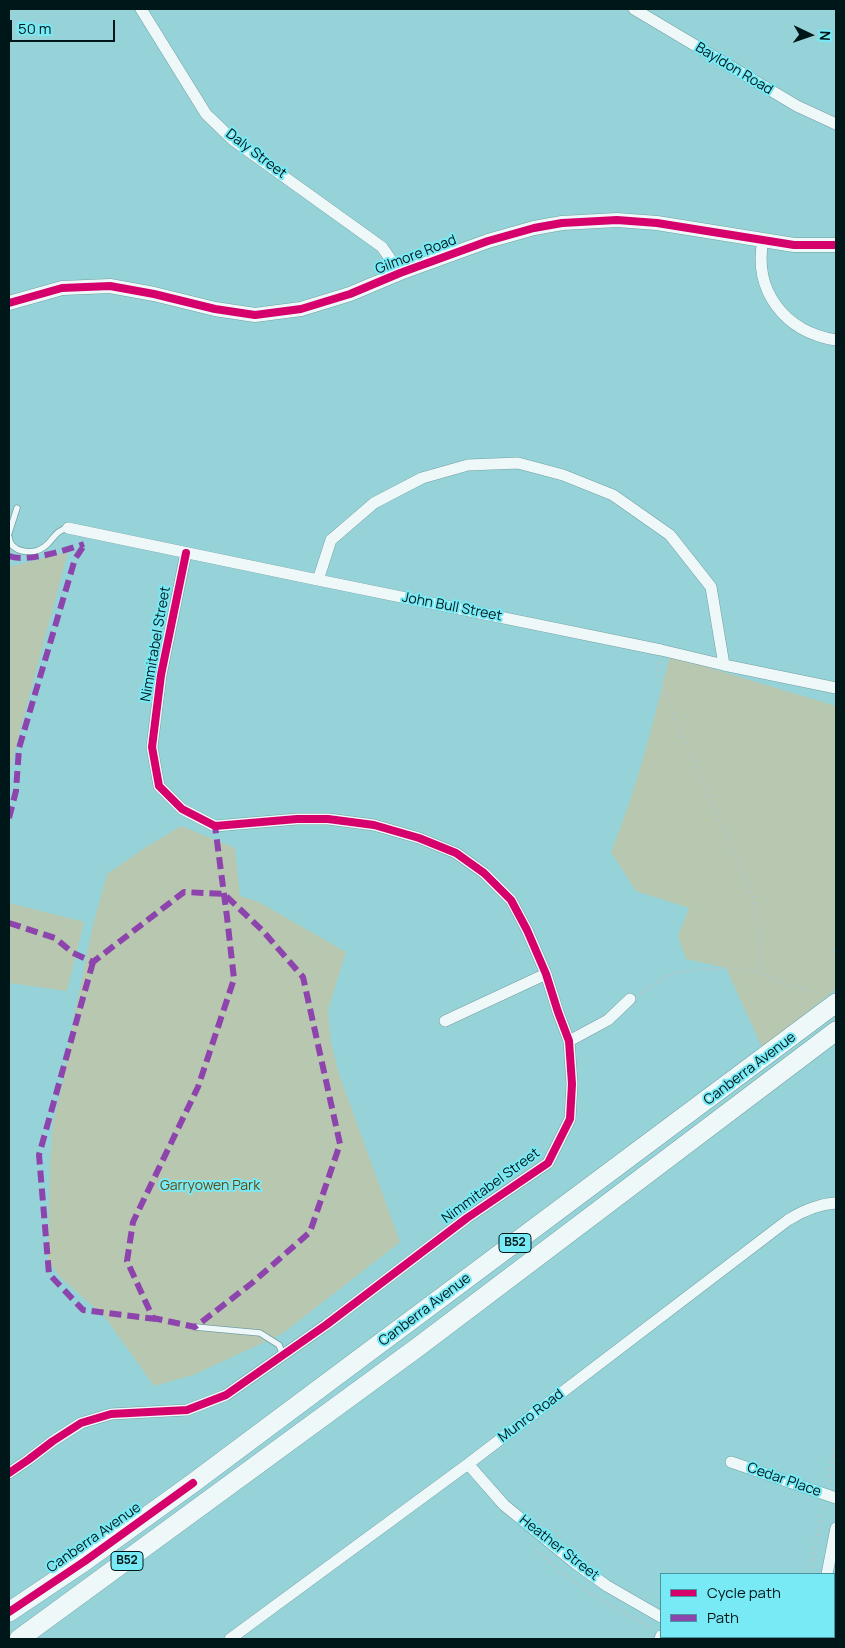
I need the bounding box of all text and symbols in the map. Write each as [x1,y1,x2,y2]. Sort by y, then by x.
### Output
scale bar [12,10,118,42]
north arrow [785,10,835,60]
text: 50 m [18,18,52,39]
text: N [816,30,835,41]
street label: Bayldon Road [692,39,776,99]
street label: Daly Street [222,126,290,182]
street label: Gilmore Road [373,232,459,278]
street label: Nimmitabel Street [138,585,174,703]
street label: John Bull Street [401,589,503,625]
street label: Canberra Avenue [701,1029,799,1109]
street label: Nimmitabel Street [439,1145,543,1227]
park label: Garryowen Park [160,1178,260,1194]
road number: B52 [499,1234,531,1252]
street label: Canberra Avenue [376,1270,474,1350]
street label: Munro Road [495,1386,567,1446]
street label: Cedar Place [745,1459,823,1501]
street label: Canberra Avenue [44,1499,144,1577]
street label: Heather Street [516,1512,602,1584]
road number: B52 [111,1552,143,1570]
legend [660,1573,835,1638]
text: Cycle path [707,1582,781,1603]
text: Path [707,1607,739,1628]

